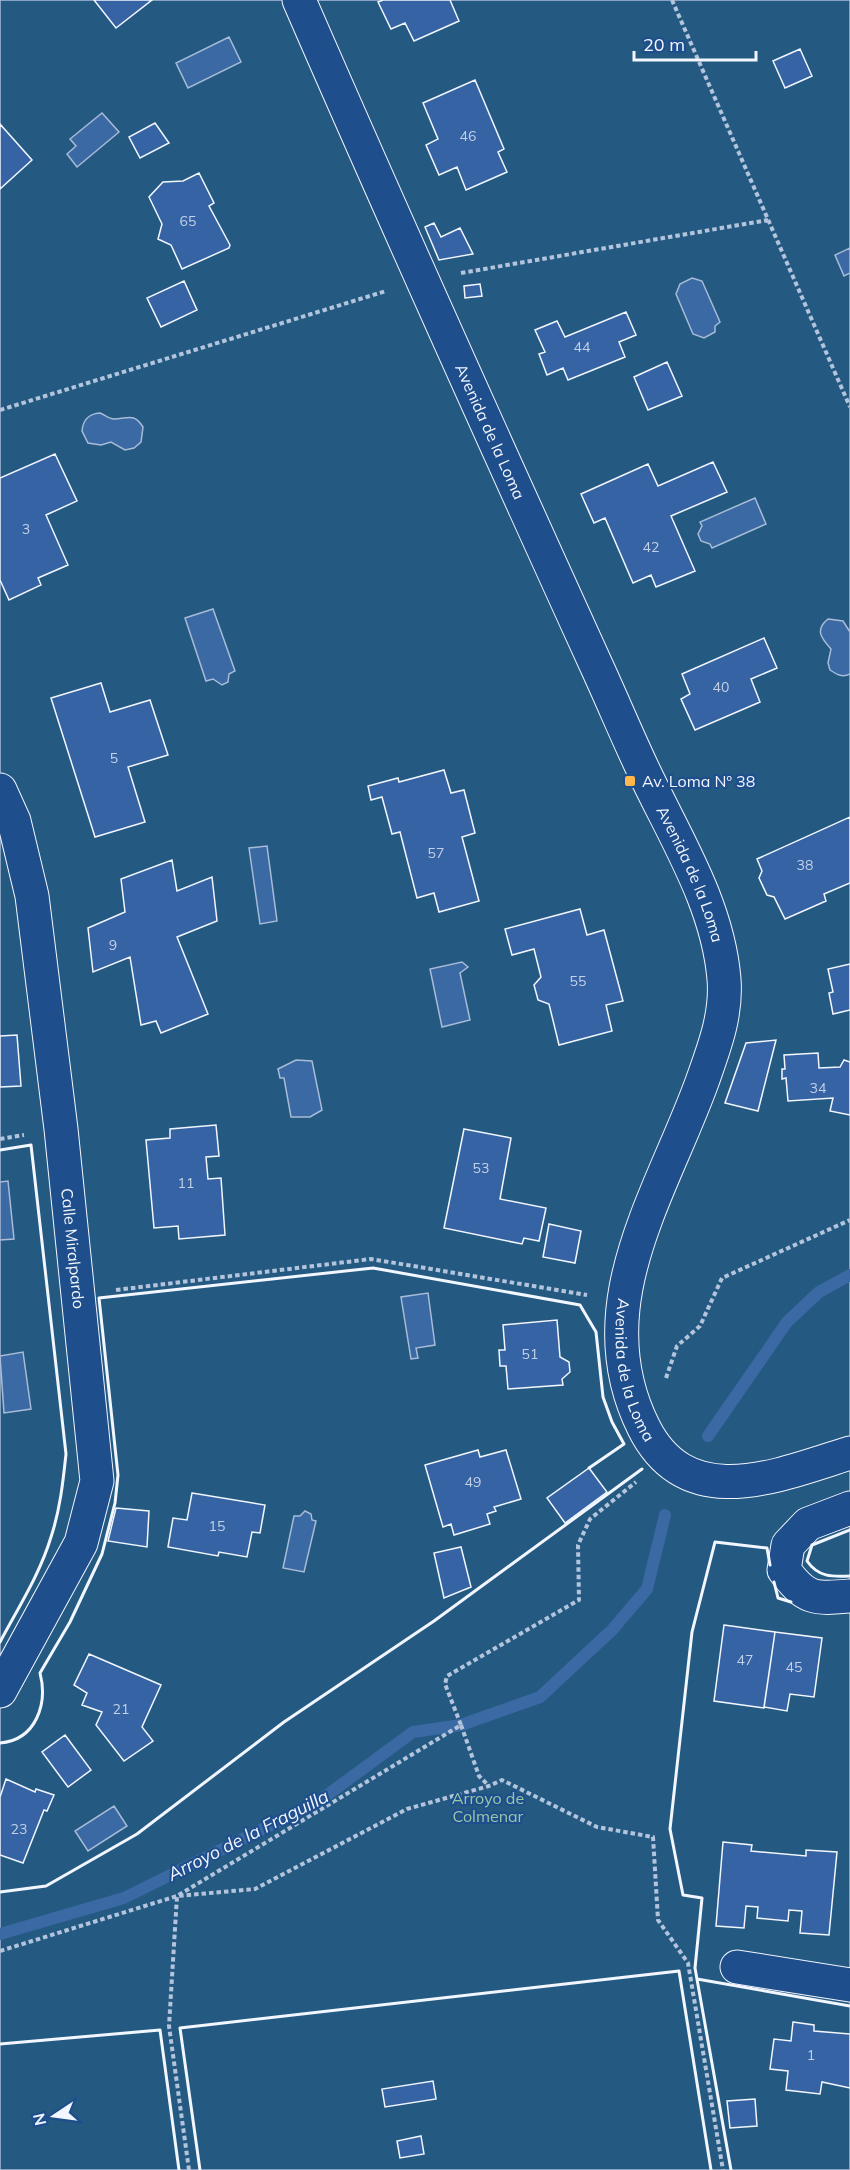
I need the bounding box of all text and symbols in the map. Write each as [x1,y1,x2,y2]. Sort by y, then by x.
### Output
scale bar [634,24,756,62]
text: 20 m [643,33,685,56]
house number: 46 [460,127,476,145]
house number: 65 [180,212,196,230]
house number: 44 [574,338,591,356]
street label: Avenida de la Loma [451,360,530,502]
house number: 3 [22,520,30,538]
house number: 42 [643,538,659,556]
house number: 40 [713,678,729,696]
house number: 5 [110,749,118,767]
place label: Av. Loma Nº 38 [642,771,755,791]
marker: Av. Loma Nº 38 [623,774,637,788]
street label: Avenida de la Loma [653,802,728,944]
house number: 57 [428,844,444,862]
house number: 38 [797,856,813,874]
house number: 9 [109,936,117,954]
house number: 55 [570,972,586,990]
house number: 34 [810,1079,827,1097]
house number: 53 [473,1159,489,1177]
house number: 11 [178,1174,194,1192]
street label: Calle Miralpardo [57,1187,89,1310]
street label: Avenida de la Loma [611,1297,659,1445]
house number: 51 [522,1345,538,1363]
house number: 49 [465,1473,481,1491]
house number: 15 [209,1517,225,1535]
house number: 47 [737,1651,753,1669]
house number: 45 [786,1658,802,1676]
house number: 21 [113,1700,129,1718]
water label: Arroyo de la Fraguilla [163,1784,333,1886]
park label: Arroyo de Colmenar [452,1788,524,1826]
house number: 23 [11,1820,27,1838]
house number: 1 [807,2046,815,2064]
north arrow [24,2086,84,2146]
text: N [28,2111,50,2128]

